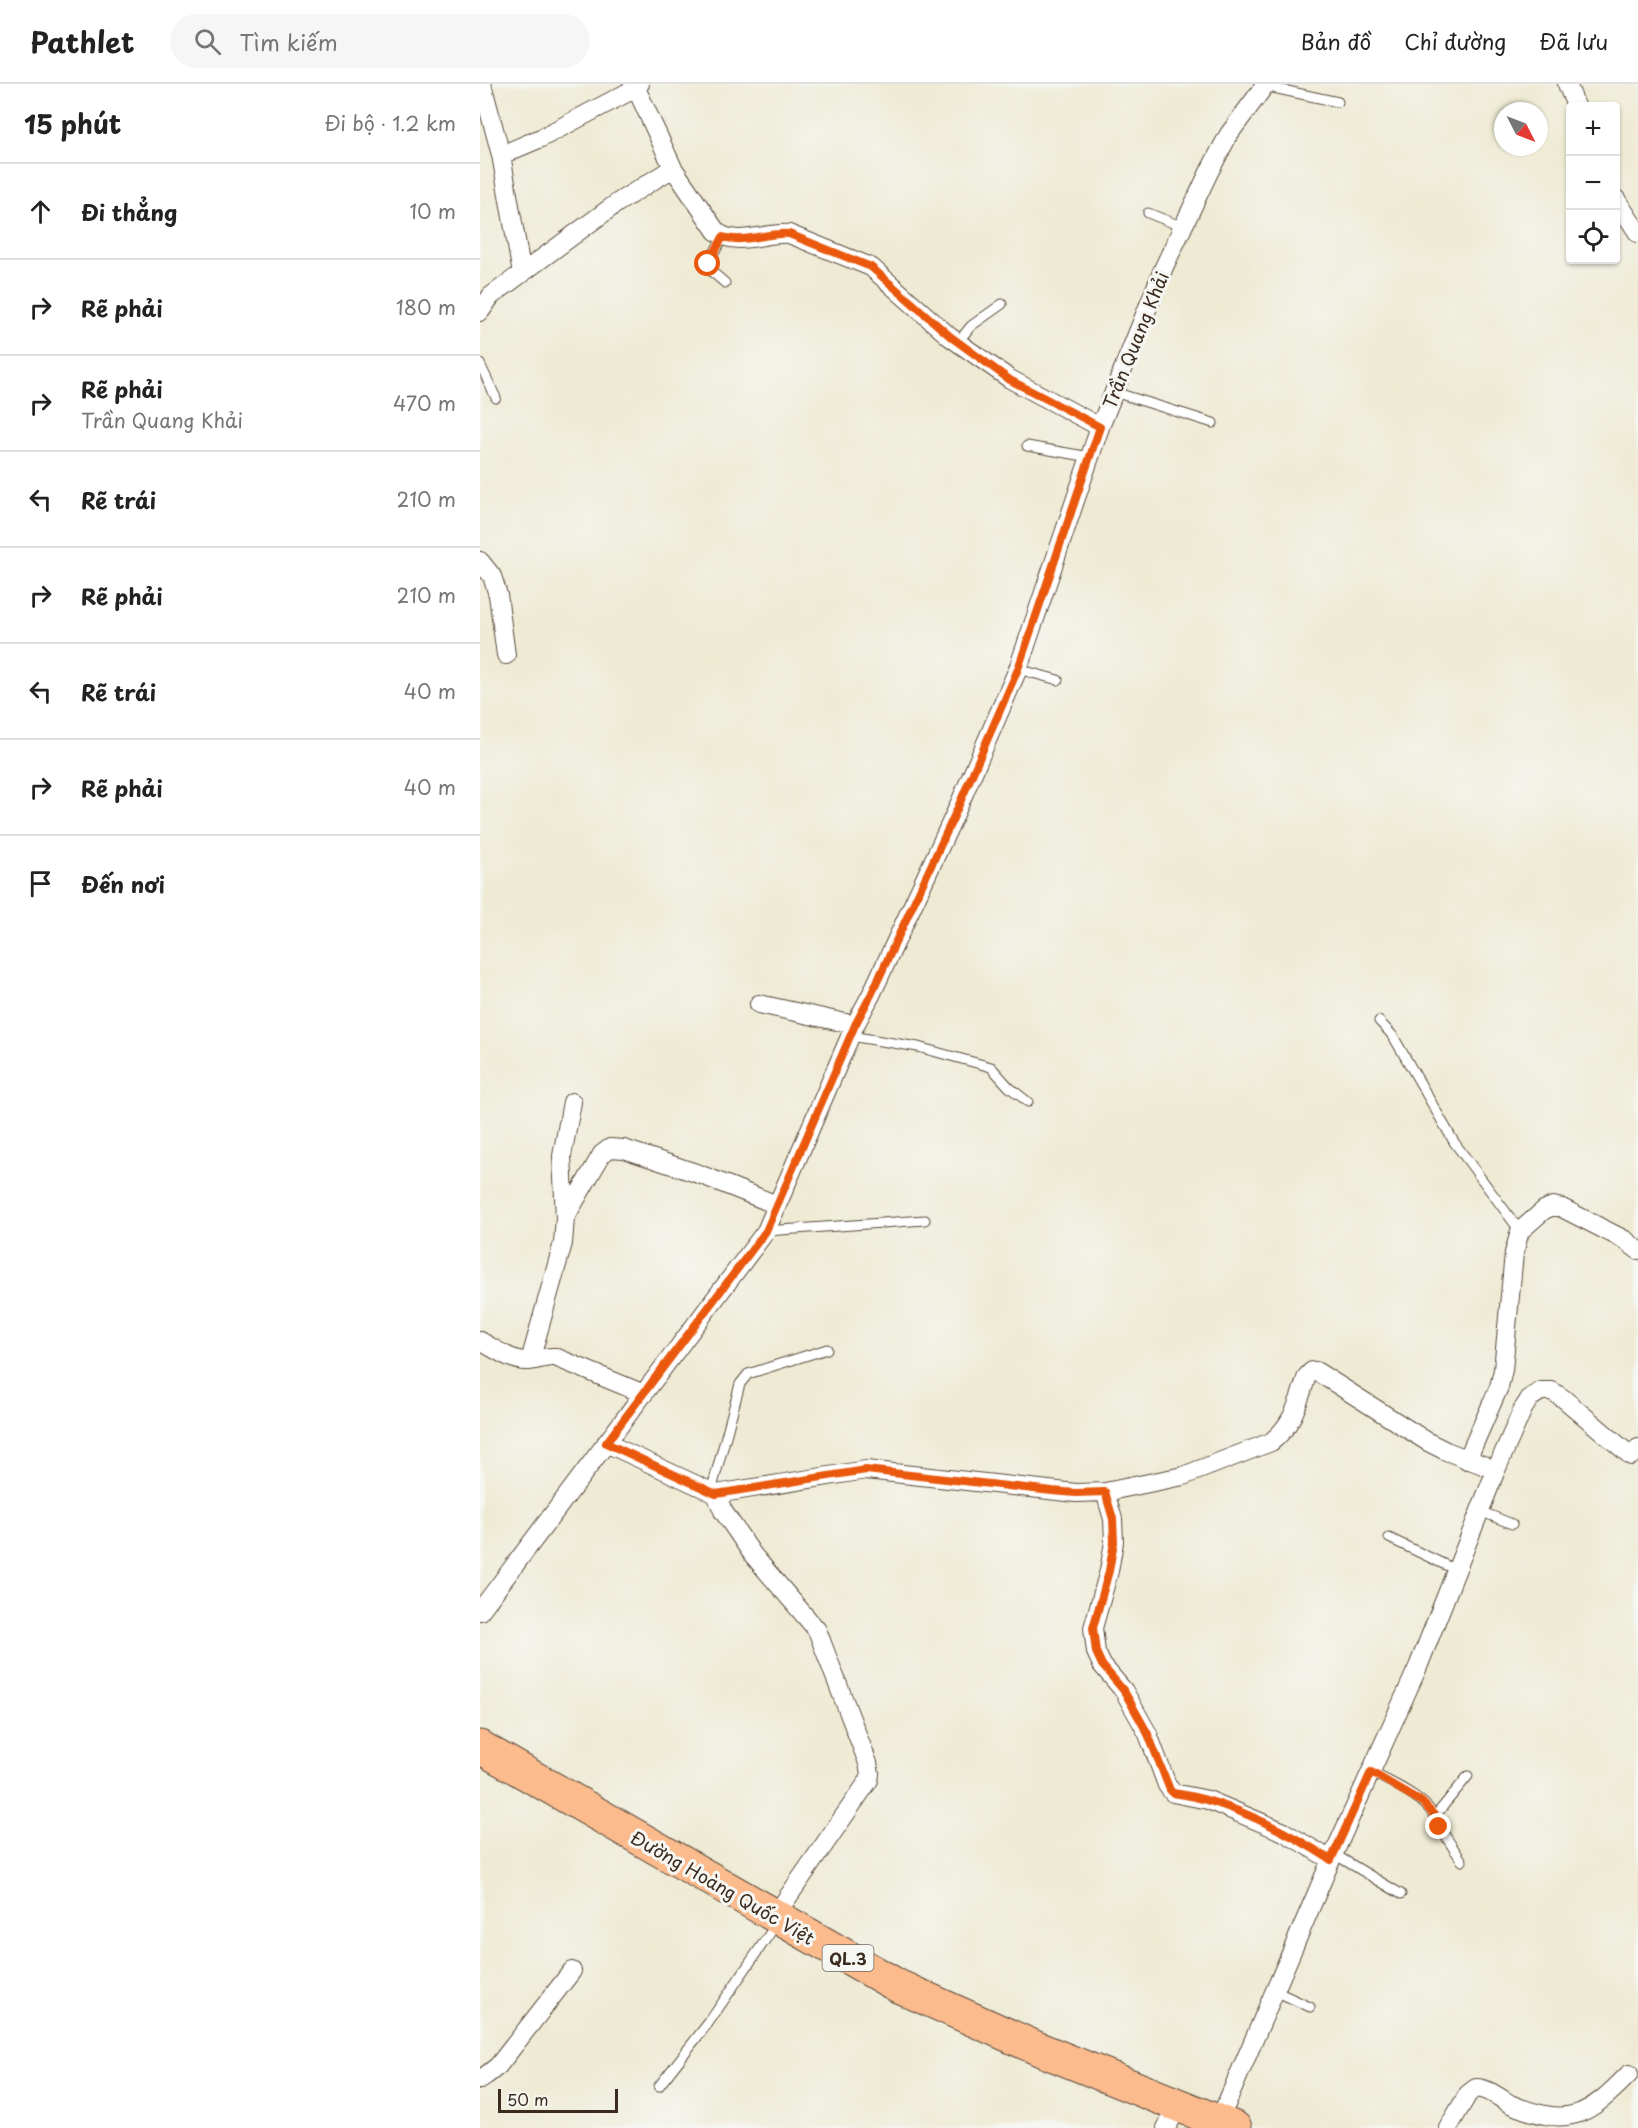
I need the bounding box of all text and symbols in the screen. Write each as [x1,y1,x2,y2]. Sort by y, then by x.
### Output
search box [170,14,590,68]
text: Pathlet [30,20,134,63]
icon: search [191,25,224,58]
text: Tìm kiếm [239,25,338,58]
text: Bản đồ [1301,25,1371,57]
text: Chỉ đường [1404,25,1506,57]
text: Đã lưu [1539,25,1608,57]
north arrow [1494,102,1548,156]
map controls [1566,102,1620,264]
button: + [1566,102,1620,156]
text: 15 phút [24,104,121,143]
text: Đi bộ · 1.2 km [324,108,456,138]
button: − [1566,156,1620,210]
icon: ahead [24,195,57,228]
text: Đi thẳng [81,195,177,228]
text: 10 m [409,196,456,226]
button: locate [1566,210,1620,264]
route start [694,250,720,276]
street label: Trần Quang Khải [1095,267,1175,413]
icon: right [24,291,57,324]
text: Rẽ phải [81,291,163,324]
text: 180 m [396,292,456,322]
text: Rẽ phải [81,372,163,405]
icon: right [24,387,57,420]
text: 470 m [393,388,456,418]
text: Trần Quang Khải [81,405,243,435]
icon: left [24,483,57,516]
text: Rẽ trái [81,483,156,516]
text: 210 m [397,484,456,514]
icon: right [24,579,57,612]
text: Rẽ phải [81,579,163,612]
text: 210 m [397,580,456,610]
icon: left [24,675,57,708]
text: Rẽ trái [81,675,156,708]
text: 40 m [404,676,456,706]
icon: right [24,771,57,804]
text: Rẽ phải [81,771,163,804]
text: 40 m [404,772,456,802]
icon: arrive [24,867,57,900]
text: Đến nơi [81,867,165,900]
route end [1425,1813,1451,1839]
street label: Đường Hoàng Quốc Việt [626,1823,820,1951]
road number: QL.3 [822,1945,874,1971]
scale bar [498,2086,618,2114]
text: 50 m [507,2087,548,2111]

